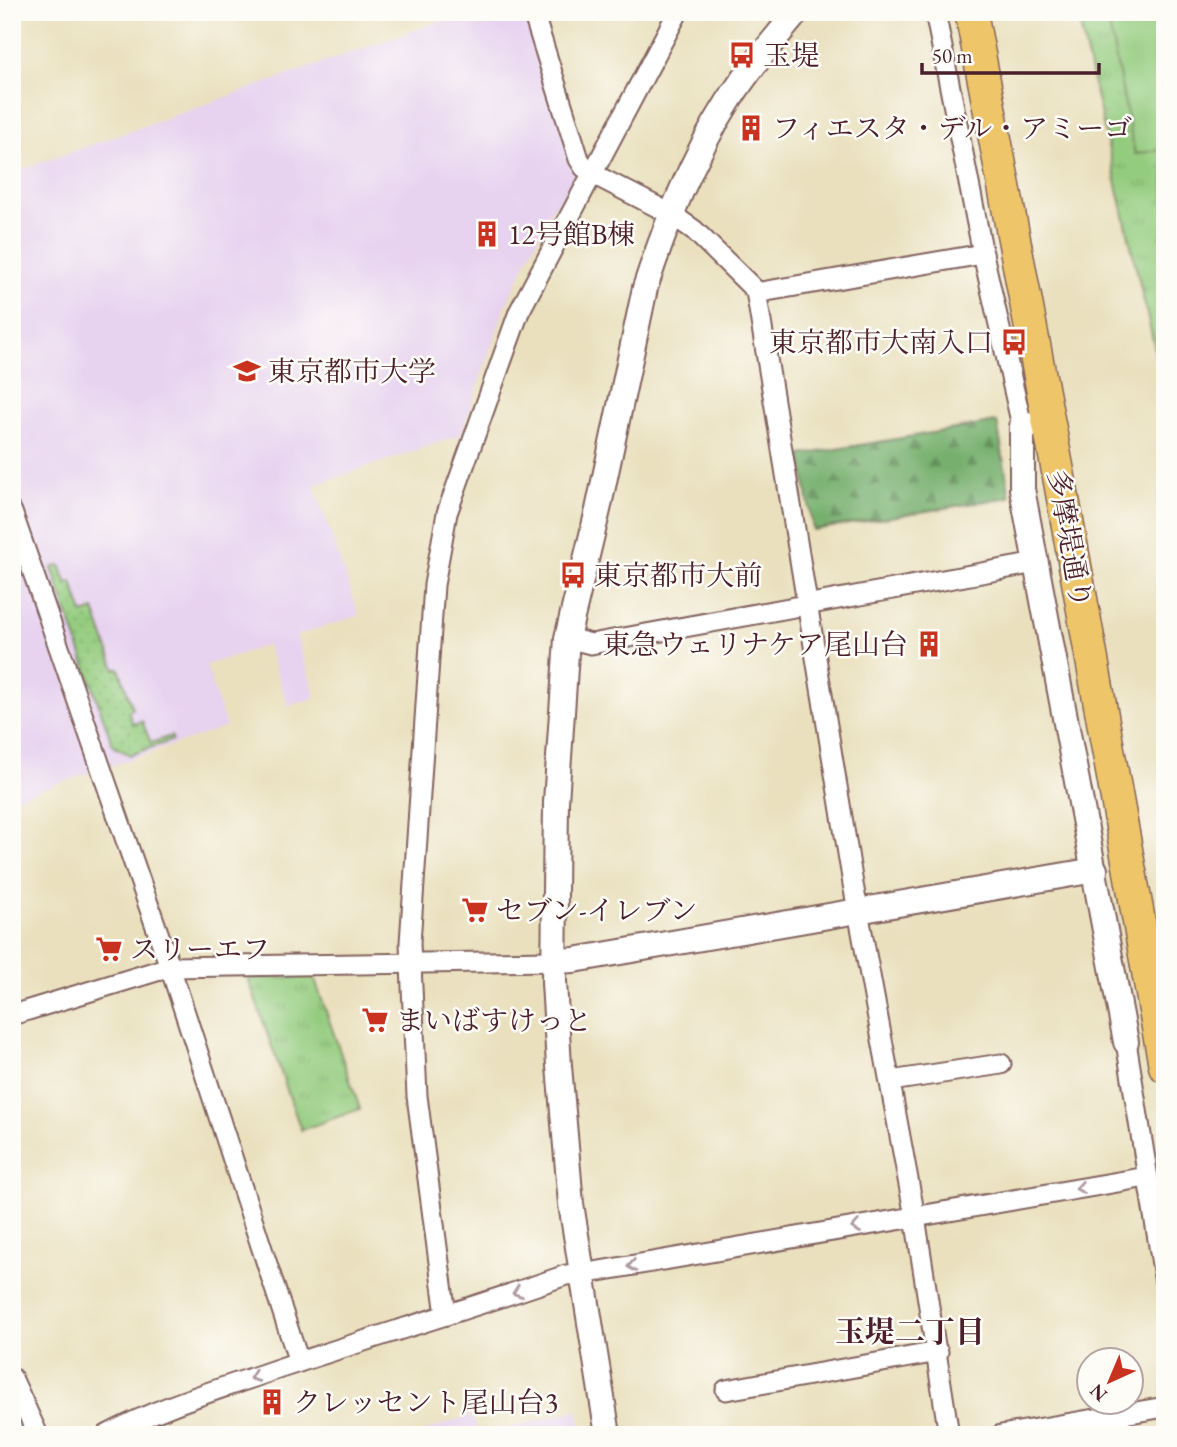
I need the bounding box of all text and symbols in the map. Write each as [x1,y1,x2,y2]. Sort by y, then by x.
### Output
scale bar [922,32,1098,76]
place label: 玉堤 [763,37,819,73]
bus stop icon: 玉堤 [727,40,757,70]
text: 50 m [932,42,973,69]
place label: フィエスタ・デル・アミーゴ [772,110,1132,146]
building icon: フィエスタ・デル・アミーゴ [736,113,766,143]
place label: 12号館B棟 [508,216,635,252]
building icon: 12号館B棟 [472,219,502,249]
place label: 東京都市大南入口 [769,324,993,360]
bus stop icon: 東京都市大南入口 [999,327,1029,357]
place label: 東京都市大学 [268,353,436,389]
school or university icon: 東京都市大学 [232,356,262,386]
street label: 多摩堤通り [1040,467,1100,611]
place label: 東京都市大前 [594,557,762,593]
bus stop icon: 東京都市大前 [558,560,588,590]
place label: 東急ウェリナケア尾山台 [603,626,908,662]
building icon: 東急ウェリナケア尾山台 [914,629,944,659]
place label: セブン-イレブン [496,892,697,928]
supermarket icon: セブン-イレブン [460,895,490,925]
place label: スリーエフ [130,931,270,967]
supermarket icon: スリーエフ [94,934,124,964]
place label: まいばすけっと [396,1002,592,1038]
supermarket icon: まいばすけっと [360,1005,390,1035]
one-way arrow [1074,1180,1086,1195]
one-way arrow [850,1219,862,1234]
one-way arrow [626,1258,638,1273]
one-way arrow [511,1284,523,1298]
district label: 玉堤二丁目 [835,1312,985,1351]
north arrow [1076,1346,1146,1416]
one-way arrow [248,1369,260,1383]
text: N [1084,1378,1113,1407]
place label: クレッセント尾山台3 [293,1384,558,1420]
building icon: クレッセント尾山台3 [257,1387,287,1417]

